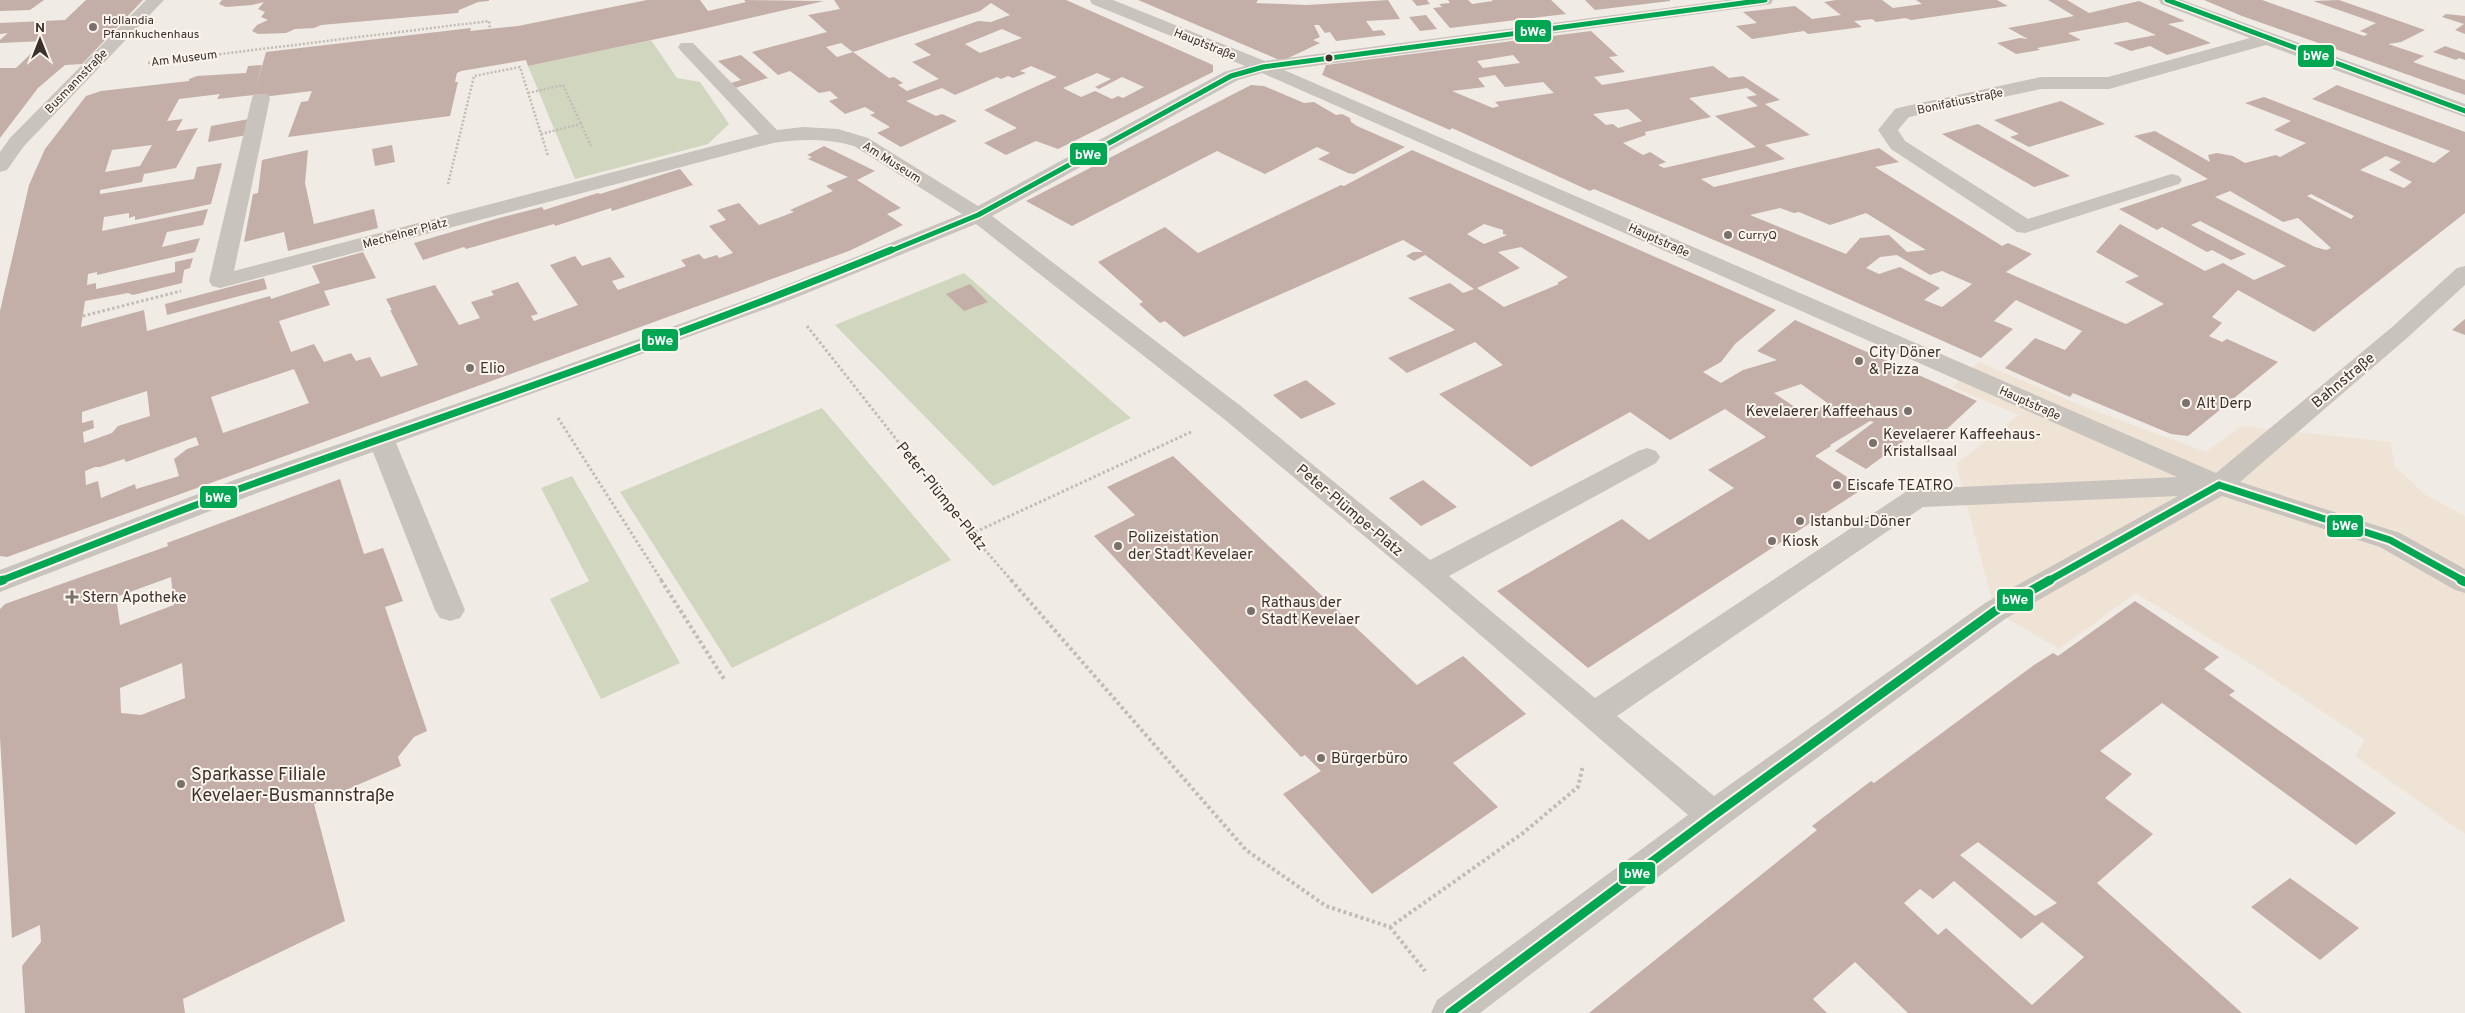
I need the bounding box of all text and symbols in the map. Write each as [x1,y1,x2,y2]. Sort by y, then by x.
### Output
place label: Hollandia Pfannkuchenhaus [103,13,199,43]
north arrow [15,15,65,65]
line badge: bWe [1514,19,1552,43]
text: N [35,20,45,37]
marker: Hollandia Pfannkuchenhaus [87,21,99,33]
text: bWe [1520,24,1546,41]
street label: Hauptstraße [1171,25,1238,65]
line badge: bWe [2297,44,2335,68]
street label: Busmannstraße [42,46,112,117]
street label: Am Museum [150,47,218,71]
text: bWe [2303,48,2329,65]
unlabelled marker [1324,53,1334,63]
street label: Bonifatiusstraße [1916,85,2005,119]
street label: Am Museum [859,138,924,187]
line badge: bWe [1069,142,1108,166]
text: bWe [1075,147,1101,164]
street label: Mechelner Platz [361,215,449,253]
street label: Hauptstraße [1625,220,1692,262]
place label: CurryQ [1738,228,1777,244]
marker: CurryQ [1722,229,1734,241]
line badge: bWe [641,328,679,352]
text: bWe [647,333,673,350]
place label: City Döner & Pizza [1869,344,1941,380]
street label: Bahnstraße [2308,349,2379,413]
marker: City Döner & Pizza [1853,355,1865,367]
place label: Elio [480,360,505,379]
marker: Elio [464,362,476,374]
street label: Hauptstraße [1996,383,2063,425]
place label: Alt Derp [2196,395,2252,414]
marker: Alt Derp [2180,397,2192,409]
place label: Kevelaerer Kaffeehaus [1746,403,1898,422]
marker: Kevelaerer Kaffeehaus [1902,405,1914,417]
place label: Kevelaerer Kaffeehaus- Kristallsaal [1883,426,2041,462]
marker: Kevelaerer Kaffeehaus- Kristallsaal [1867,437,1879,449]
street label: Peter-Plümpe-Platz [891,439,990,555]
street label: Peter-Plümpe-Platz [1292,461,1407,562]
place label: Eiscafe TEATRO [1847,477,1953,496]
marker: Eiscafe TEATRO [1831,479,1843,491]
line badge: bWe [199,485,238,509]
text: bWe [205,490,231,507]
place label: Istanbul-Döner [1810,513,1911,532]
line badge: bWe [2326,514,2364,538]
marker: Istanbul-Döner [1794,515,1806,527]
text: bWe [2332,518,2358,535]
place label: Polizeistation der Stadt Kevelaer [1128,529,1253,565]
place label: Kiosk [1782,533,1819,552]
marker: Kiosk [1766,535,1778,547]
marker: Polizeistation der Stadt Kevelaer [1112,540,1124,552]
line badge: bWe [1996,588,2034,612]
place label: Stern Apotheke [82,589,187,608]
marker: Stern Apotheke [66,591,78,603]
text: bWe [2002,592,2028,609]
place label: Rathaus der Stadt Kevelaer [1261,594,1360,630]
marker: Rathaus der Stadt Kevelaer [1245,605,1257,617]
place label: Bürgerbüro [1331,750,1408,769]
marker: Bürgerbüro [1315,752,1327,764]
place label: Sparkasse Filiale Kevelaer-Busmannstraße [191,764,395,808]
marker: Sparkasse Filiale Kevelaer-Busmannstraße [175,778,187,790]
line badge: bWe [1618,861,1656,885]
text: bWe [1624,866,1650,883]

